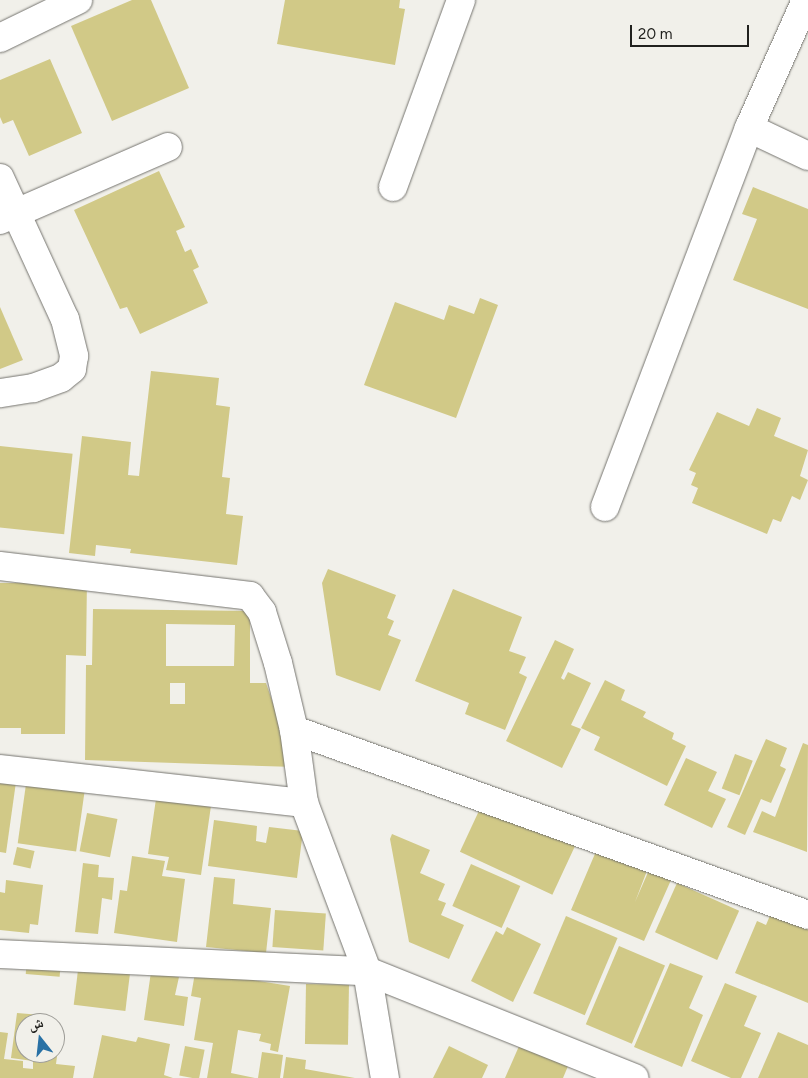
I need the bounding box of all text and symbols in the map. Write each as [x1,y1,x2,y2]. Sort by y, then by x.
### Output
scale bar [633,15,752,47]
text: 20 m [638,25,672,43]
north arrow [15,1013,65,1063]
text: ش [27,1014,45,1034]

